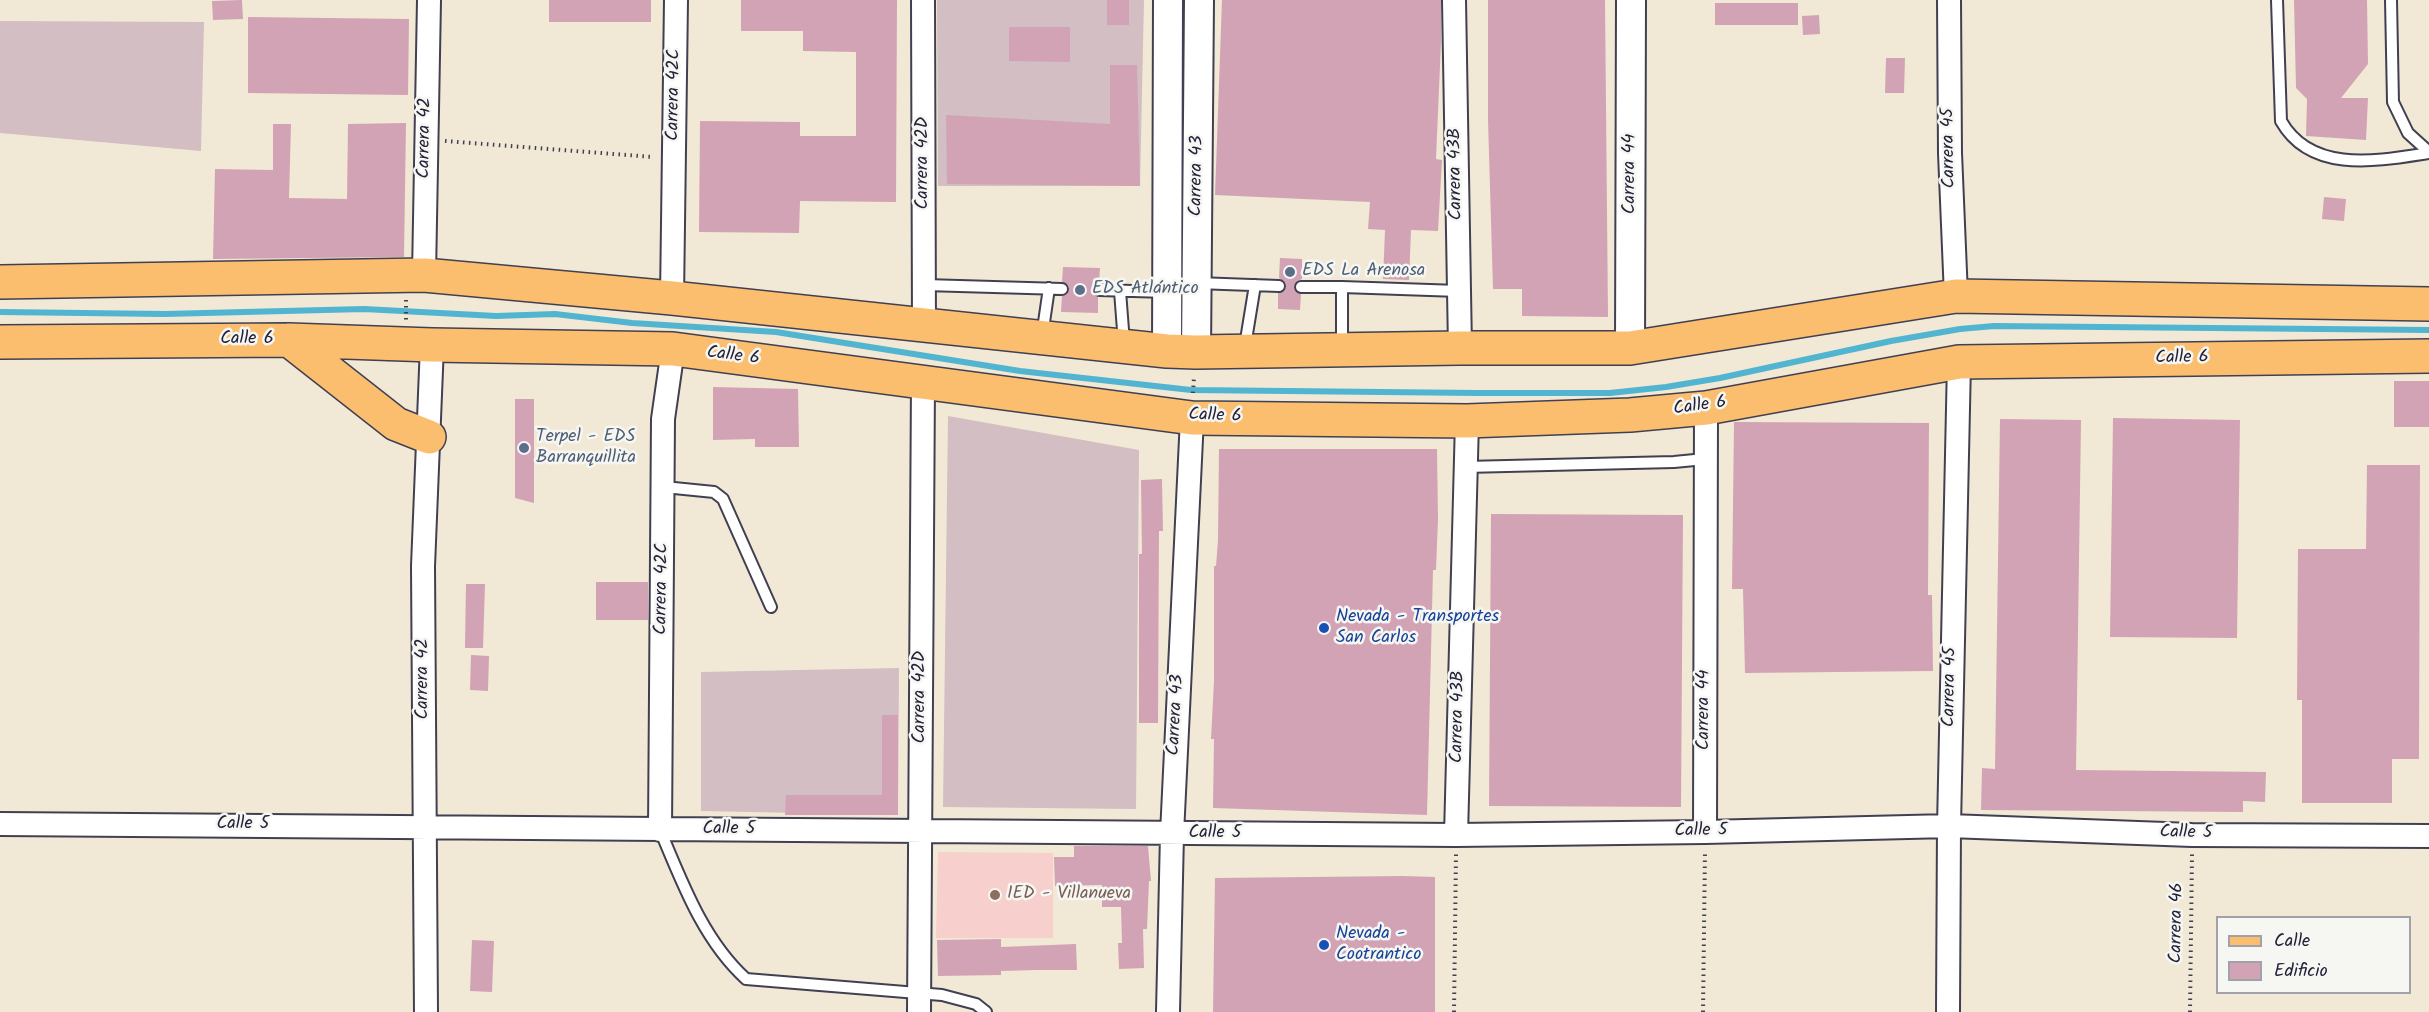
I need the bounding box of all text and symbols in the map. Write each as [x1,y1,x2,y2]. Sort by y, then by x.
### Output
street label: Carrera 42C [663,49,687,141]
street label: Carrera 42 [414,97,438,179]
street label: Carrera 45 [1938,108,1962,188]
street label: Carrera 42D [913,117,935,209]
street label: Carrera 43B [1445,128,1469,220]
street label: Carrera 44 [1620,134,1642,214]
street label: Carrera 43 [1186,135,1210,217]
place label: EDS La Arenosa [1302,261,1425,283]
marker: EDS La Arenosa [1283,265,1297,279]
place label: EDS Atlántico [1092,279,1199,301]
marker: EDS Atlántico [1073,283,1087,297]
street label: Calle 6 [220,329,274,351]
street label: Calle 6 [705,343,761,371]
street label: Calle 6 [2155,348,2209,370]
street label: Calle 6 [1672,393,1728,421]
street label: Calle 6 [1188,405,1242,429]
place label: Terpel - EDS Barranquillita [536,427,636,470]
marker: Terpel - EDS Barranquillita [517,441,531,455]
street label: Carrera 42C [651,543,675,635]
place label: Nevada - Transportes San Carlos [1336,607,1499,650]
marker: Nevada - Transportes San Carlos [1317,621,1331,635]
street label: Carrera 42 [413,638,435,720]
street label: Carrera 45 [1939,647,1963,727]
street label: Carrera 42D [910,651,932,743]
street label: Carrera 44 [1694,670,1716,750]
street label: Carrera 43B [1447,671,1471,763]
street label: Carrera 43 [1164,674,1190,756]
street label: Calle 5 [216,814,270,836]
street label: Calle 5 [702,819,756,841]
street label: Calle 5 [1674,821,1728,843]
street label: Calle 5 [1188,823,1242,845]
street label: Calle 5 [2159,823,2213,845]
street label: Carrera 46 [2166,882,2190,964]
place label: IED - Villanueva [1007,884,1131,906]
marker: IED - Villanueva [988,888,1002,902]
legend [2216,916,2411,994]
place label: Nevada - Cootrantico [1336,924,1421,966]
text: Calle [2274,927,2310,956]
marker: Nevada - Cootrantico [1317,938,1331,952]
text: Edificio [2274,957,2328,986]

